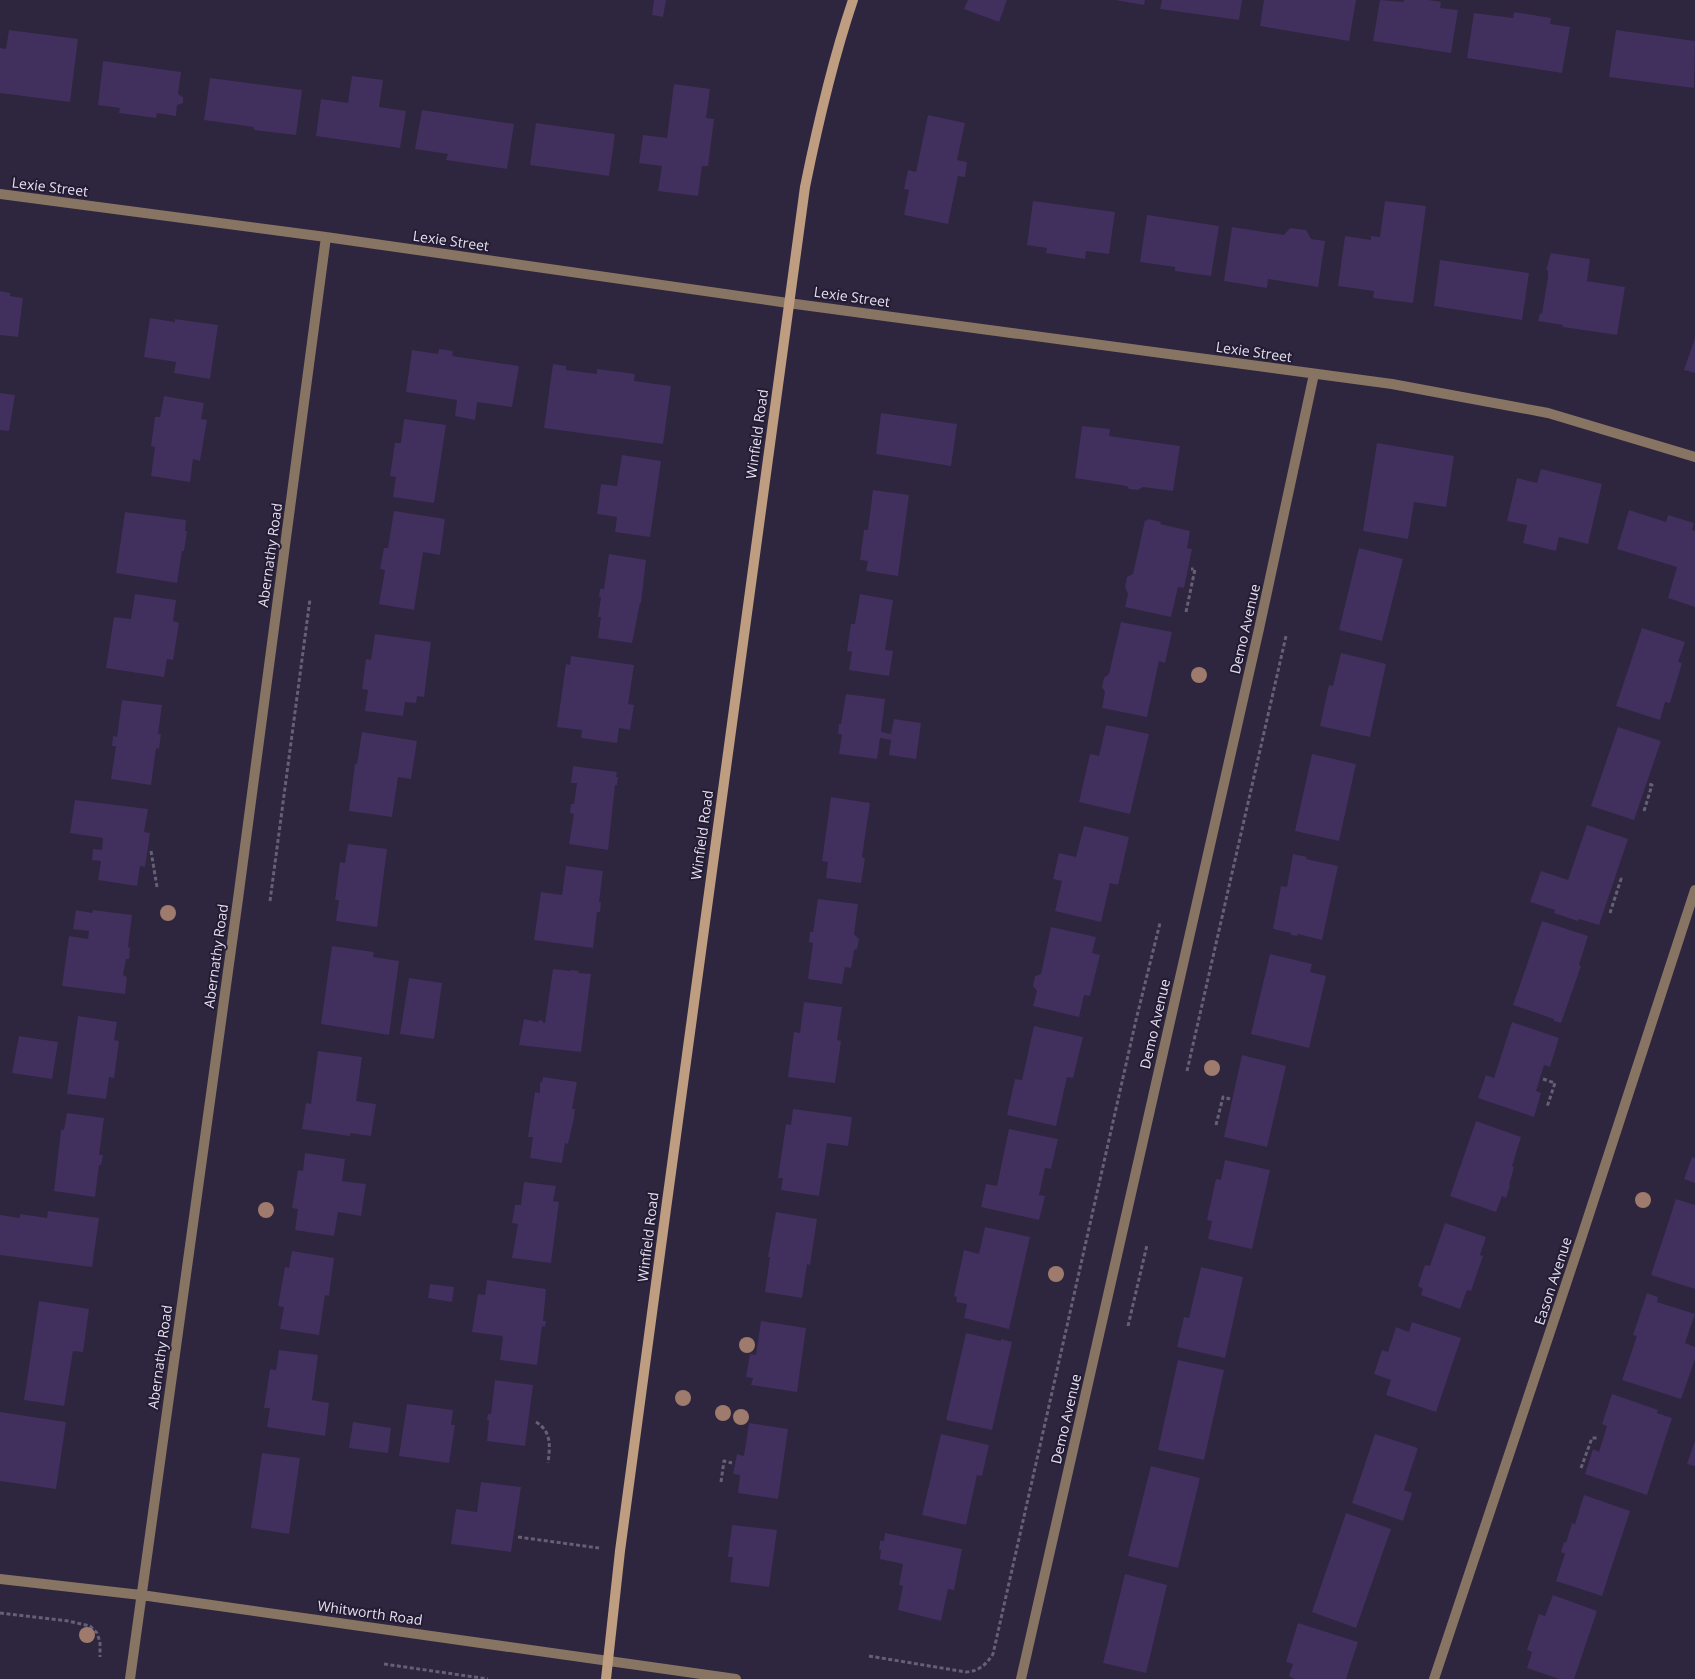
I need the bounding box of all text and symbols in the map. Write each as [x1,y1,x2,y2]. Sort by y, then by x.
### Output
street label: Lexie Street [11,172,89,201]
street label: Lexie Street [412,226,490,255]
street label: Lexie Street [813,282,891,311]
street label: Lexie Street [1215,337,1293,366]
street label: Winfield Road [741,388,772,480]
street label: Abernathy Road [253,502,286,608]
street label: Demo Avenue [1225,582,1264,676]
street label: Winfield Road [686,789,717,881]
street label: Abernathy Road [199,903,232,1009]
street label: Demo Avenue [1135,977,1174,1071]
street label: Winfield Road [633,1191,662,1283]
street label: Eason Avenue [1529,1234,1576,1327]
street label: Abernathy Road [143,1304,176,1410]
street label: Demo Avenue [1046,1372,1085,1466]
street label: Whitworth Road [316,1596,424,1629]

